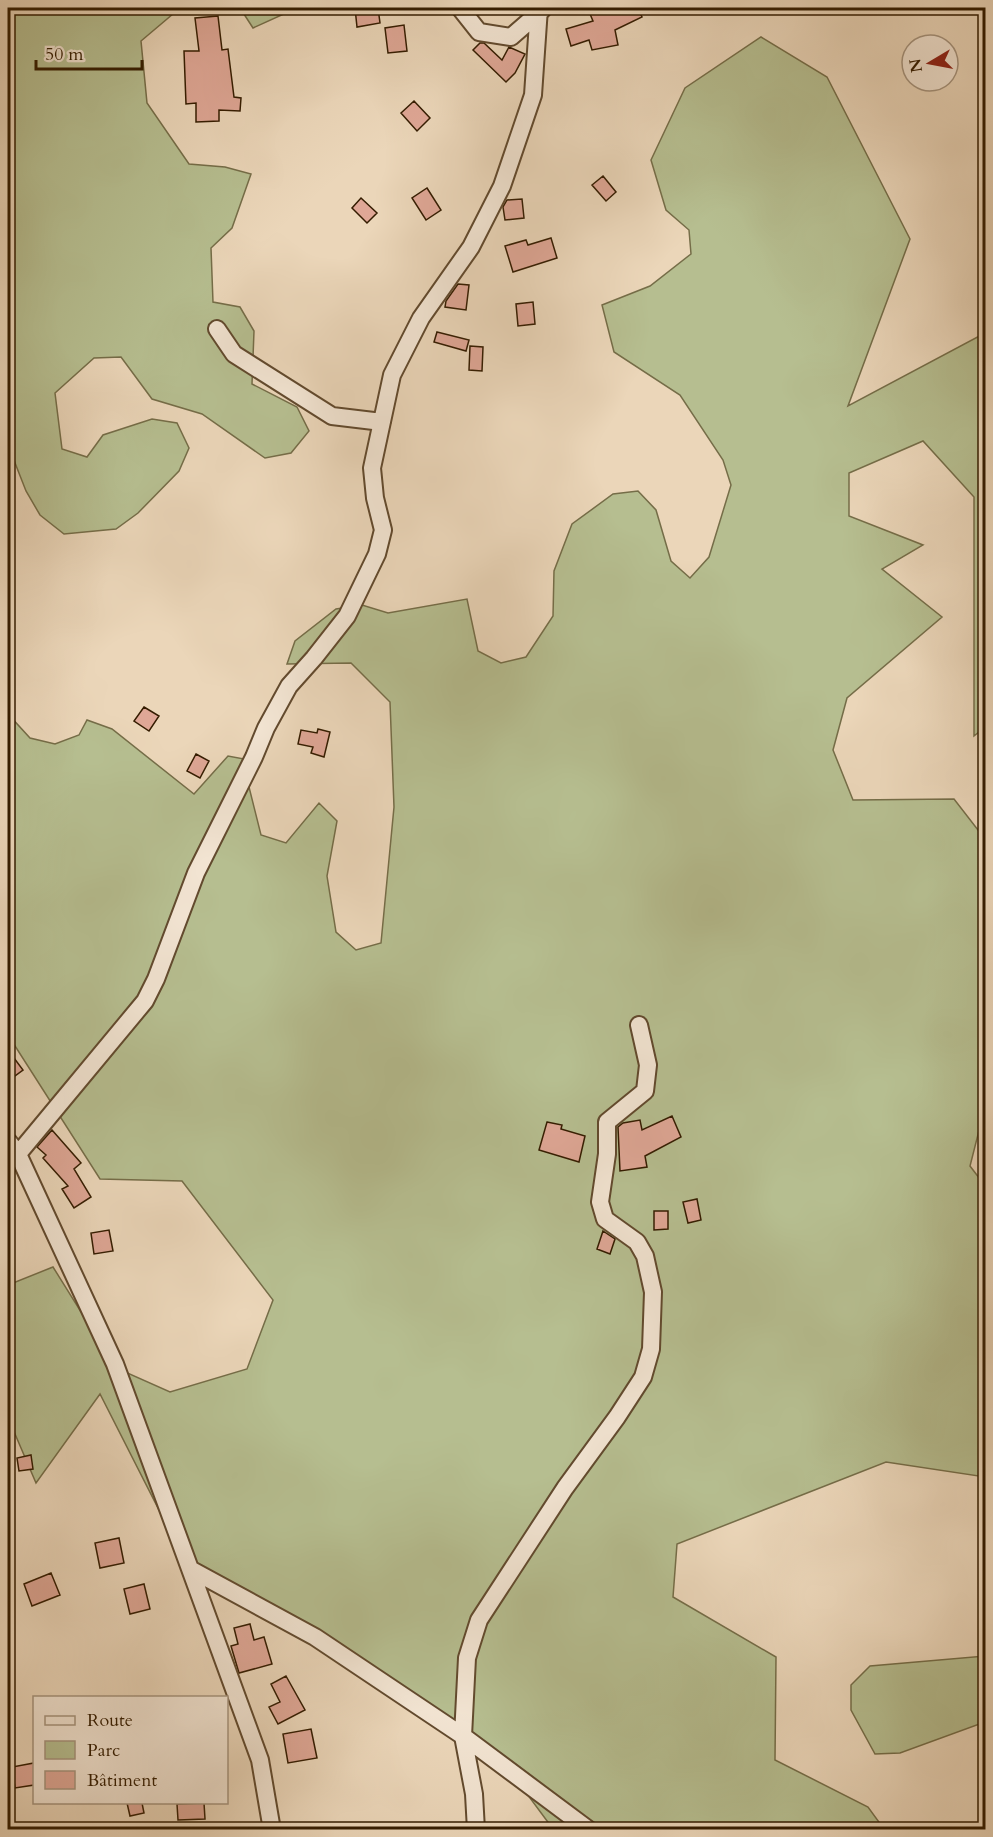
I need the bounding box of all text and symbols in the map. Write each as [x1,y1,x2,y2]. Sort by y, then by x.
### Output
scale bar [36,33,142,71]
north arrow [900,33,960,93]
text: 50 m [45,42,84,67]
text: N [904,57,928,74]
legend [33,1696,228,1804]
text: Route [87,1708,133,1733]
text: Parc [87,1738,120,1763]
text: Bâtiment [87,1768,157,1793]

